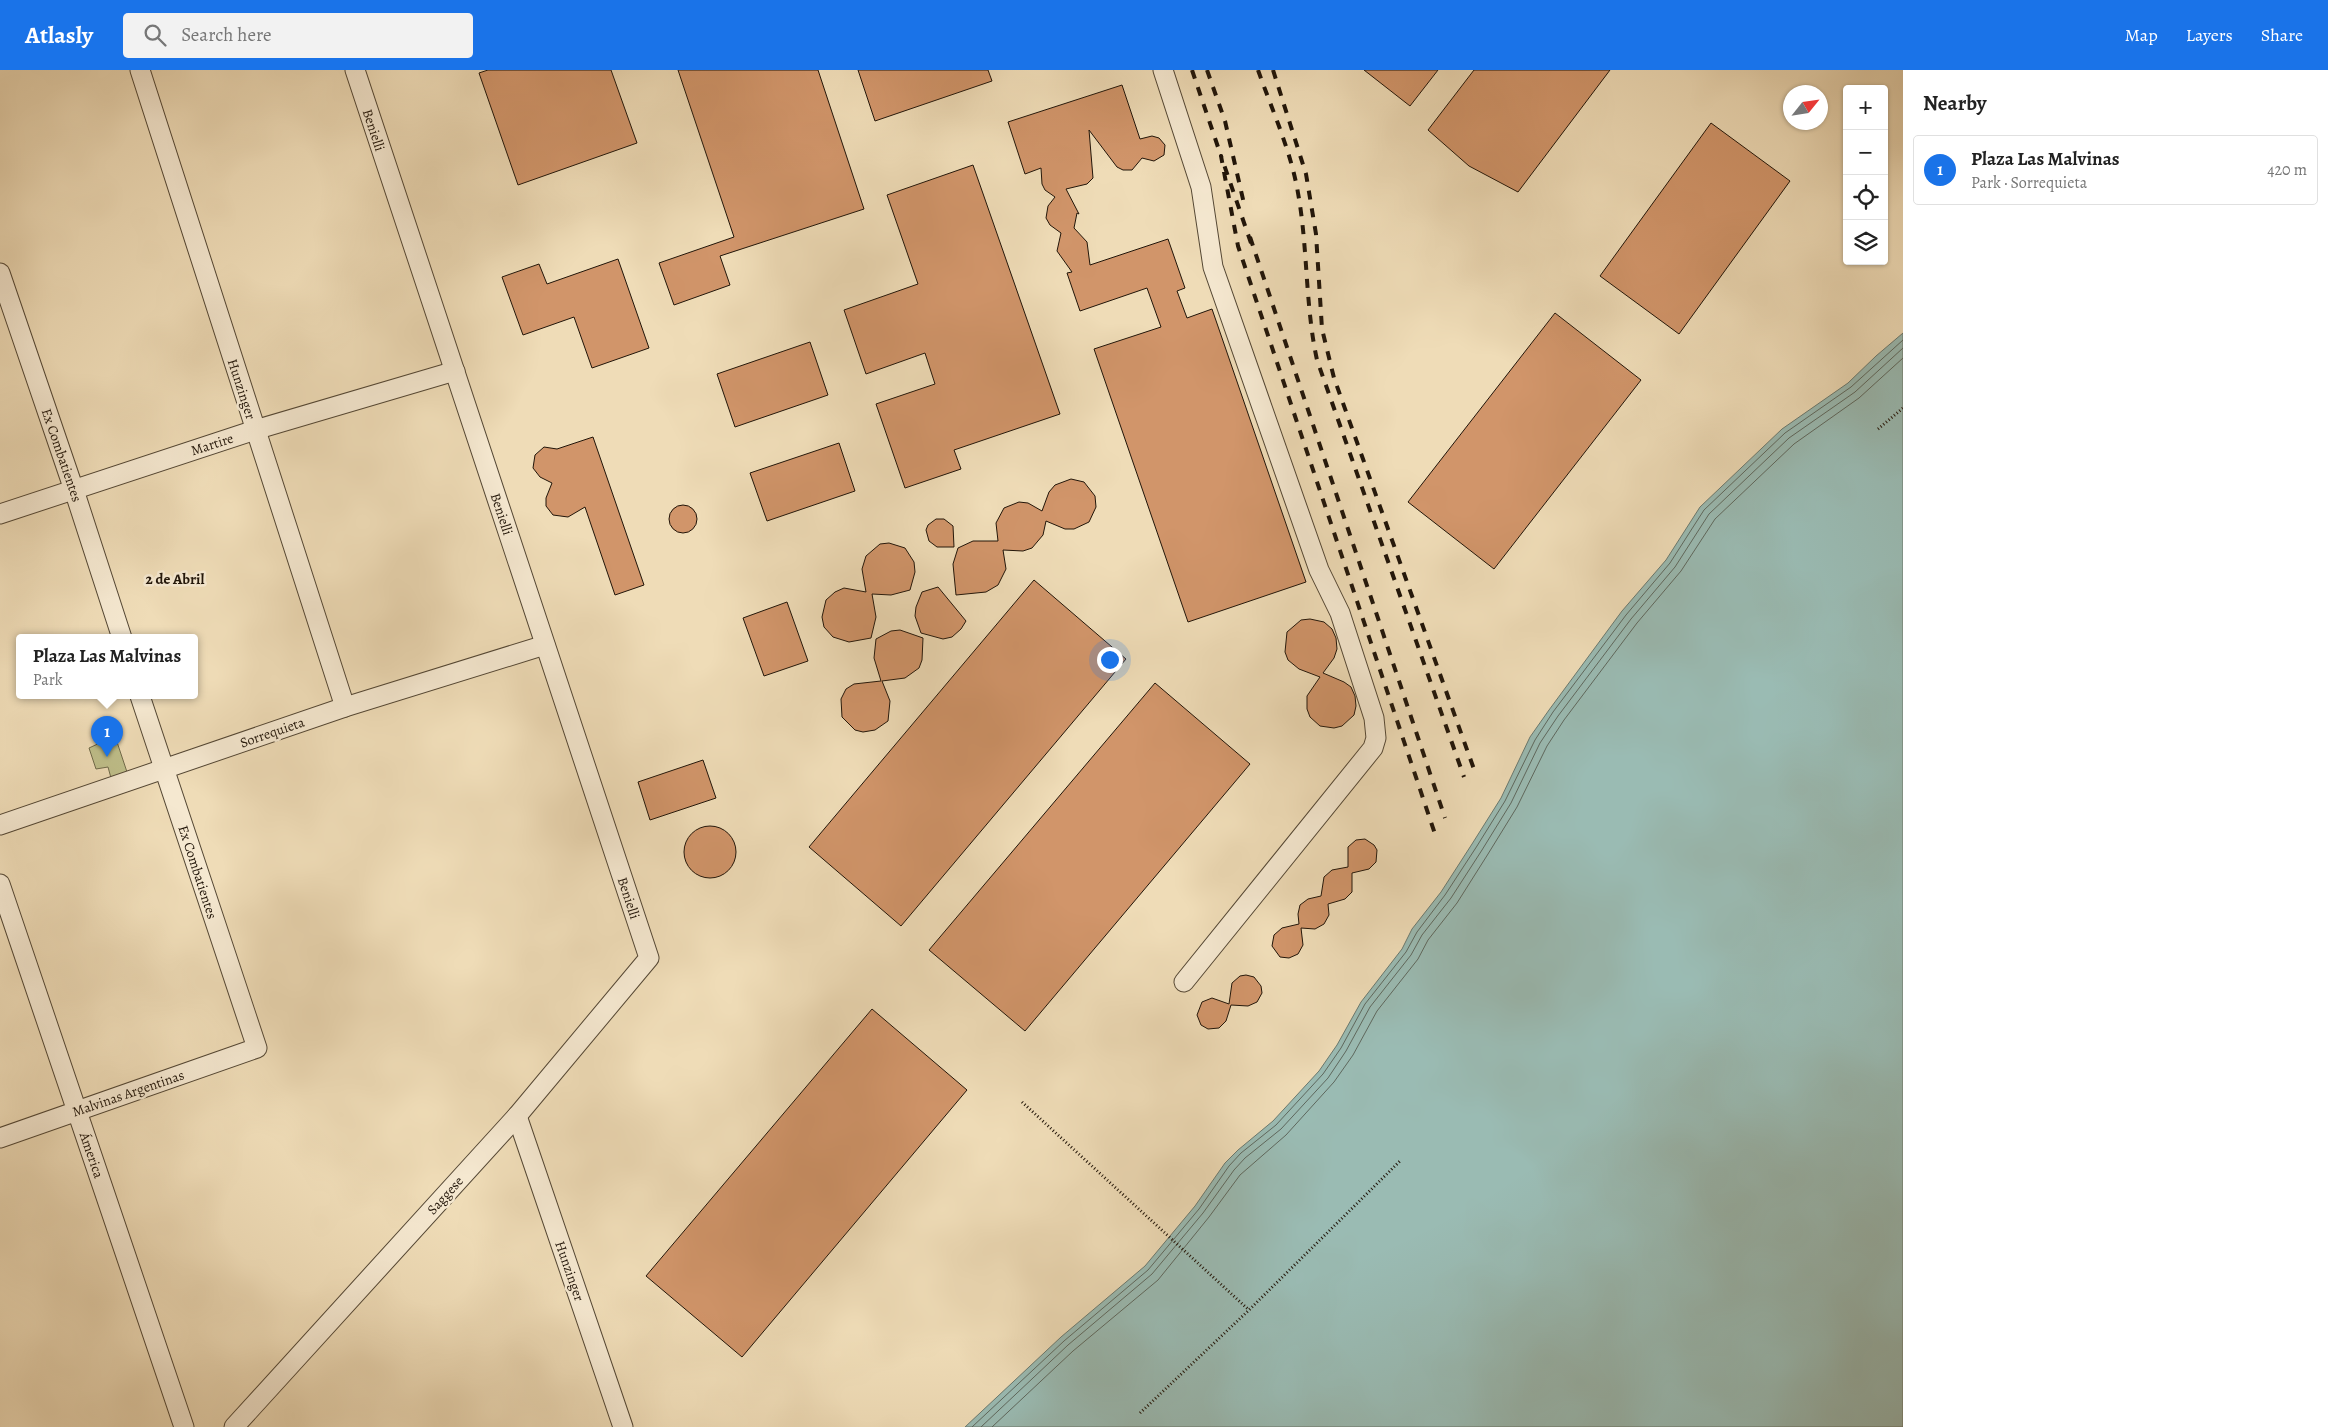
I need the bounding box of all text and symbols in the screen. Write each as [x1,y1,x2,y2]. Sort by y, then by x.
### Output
search box [123,13,473,58]
text: Atlasly [25,19,93,51]
icon: search [141,21,169,49]
text: Search here [181,22,272,48]
text: Map [2125,23,2158,47]
text: Layers [2186,23,2233,47]
text: Share [2261,23,2303,47]
north arrow [1783,85,1828,130]
map controls [1843,85,1888,265]
button: + [1843,85,1888,130]
text: Nearby [1923,89,1986,117]
street label: Benielli [358,107,389,154]
button: − [1843,130,1888,175]
text: Plaza Las Malvinas [1971,146,2120,172]
text: 1 [1937,159,1943,181]
text: 420 m [2267,159,2307,181]
text: Park · Sorrequieta [1971,172,2087,194]
button: locate [1843,175,1888,220]
button: layers [1843,220,1888,265]
street label: Hunzinger [223,356,260,422]
street label: Ex Combatientes [37,406,86,504]
street label: Martire [188,429,236,460]
street label: Benielli [486,491,517,538]
district label: 2 de Abril [146,569,205,589]
popup [16,634,198,699]
text: Plaza Las Malvinas [33,643,181,669]
your location [1097,647,1123,673]
text: Park [33,669,63,691]
street label: Sorrequieta [237,712,307,752]
pin: 1 [91,716,123,757]
street label: Ex Combatientes [173,823,222,921]
street label: Benielli [613,875,644,922]
street label: Malvinas Argentinas [70,1065,187,1122]
street label: Ámerica [74,1129,108,1181]
street label: Saggese [423,1172,468,1219]
street label: Hunzinger [550,1239,589,1304]

